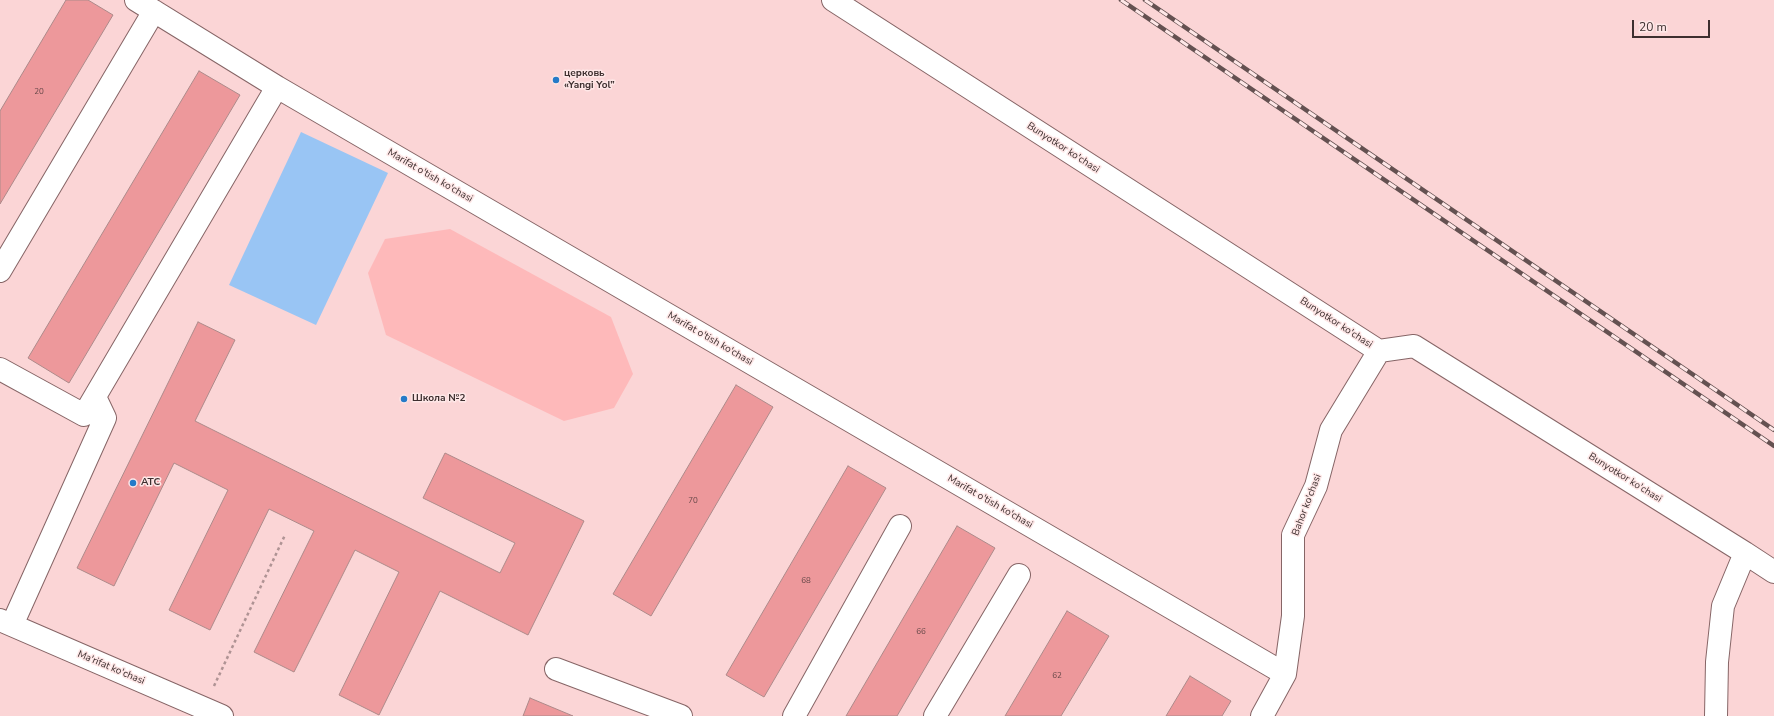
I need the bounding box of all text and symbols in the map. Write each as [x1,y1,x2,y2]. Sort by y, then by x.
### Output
scale bar [1634,12,1712,38]
text: 20 m [1639,19,1667,35]
place label: церковь «Yangi Yol” [564,68,615,92]
marker: церковь «Yangi Yol” [551,75,561,85]
house number: 20 [34,87,44,97]
street label: Bunyotkor ko'chasi [1024,120,1102,176]
street label: Marifat o'tish ko'chasi [385,147,475,205]
street label: Bunyotkor ko'chasi [1297,295,1375,351]
street label: Marifat o'tish ko'chasi [665,310,755,368]
place label: Школа №2 [412,393,465,405]
marker: Школа №2 [399,394,409,404]
street label: Bunyotkor ko'chasi [1586,451,1664,505]
street label: Marifat o'tish ko'chasi [945,473,1035,531]
street label: Bahor ko'chasi [1290,473,1324,537]
place label: АТС [141,477,160,489]
marker: АТС [128,478,138,488]
house number: 70 [688,496,698,506]
house number: 68 [801,576,811,586]
house number: 66 [916,627,926,637]
street label: Ma'rifat ko'chasi [76,648,146,688]
house number: 62 [1052,671,1062,681]

